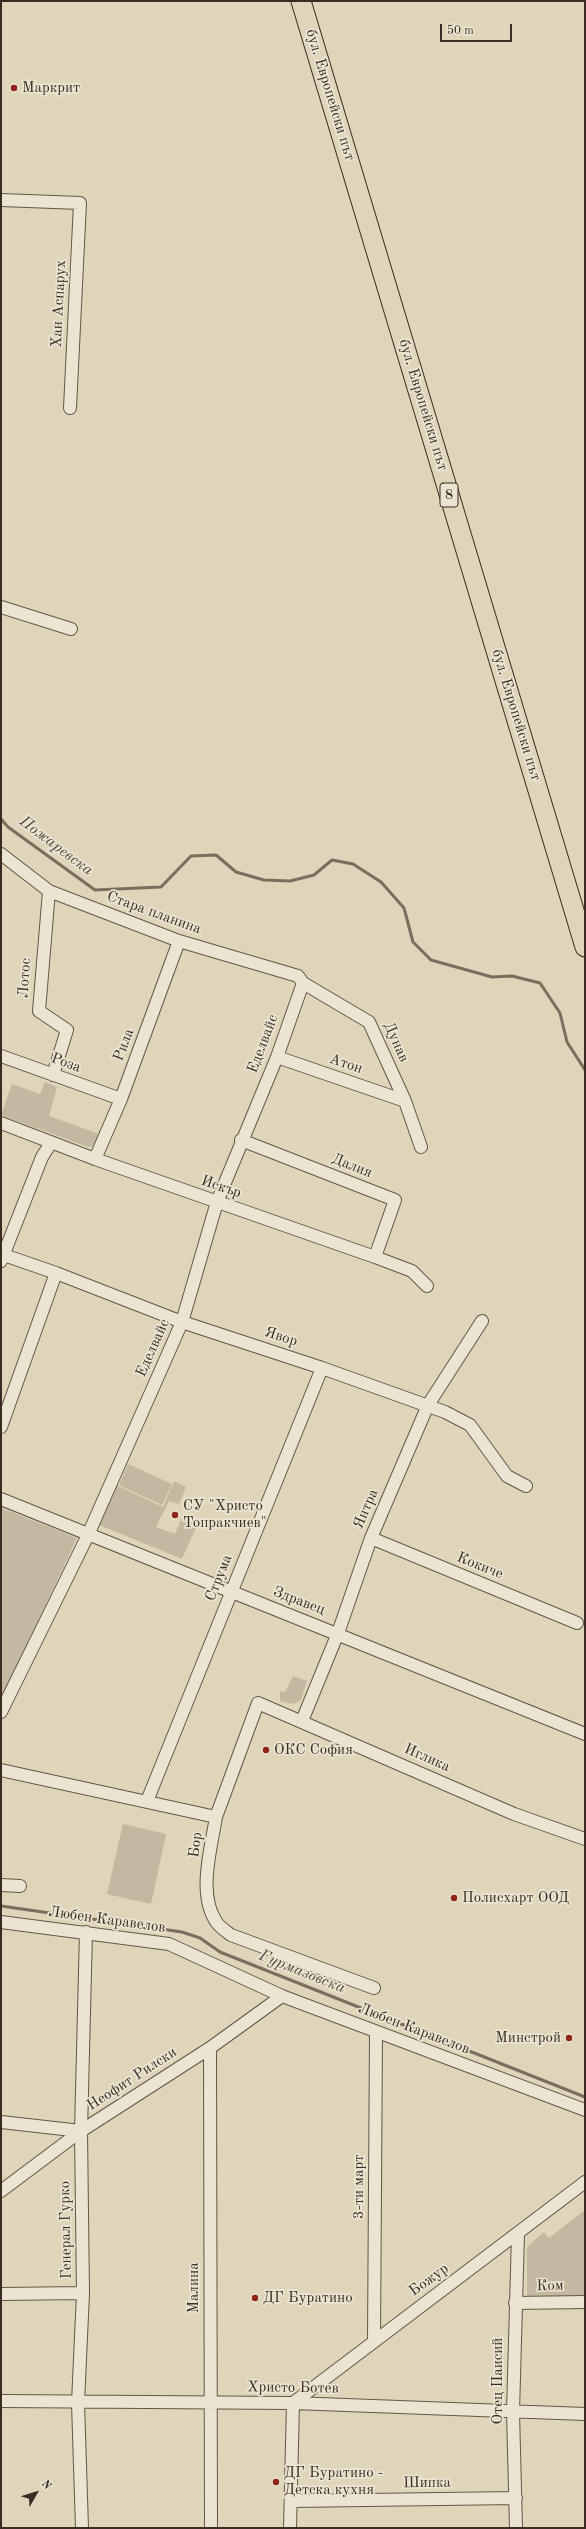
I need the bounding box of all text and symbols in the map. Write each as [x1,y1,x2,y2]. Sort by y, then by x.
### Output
scale bar [442,16,514,42]
text: 50 m [447,25,474,37]
street label: бул. Европейски път [301,27,359,163]
place label: Маркрит [22,79,80,97]
marker: Маркрит [9,83,19,93]
street label: Хан Аспарух [48,260,70,348]
street label: бул. Европейски път [394,337,452,473]
road number: 8 [440,483,458,507]
street label: бул. Европейски път [487,647,545,783]
water label: Пожаревска [15,812,97,880]
street label: Стара планина [104,888,204,938]
street label: Лотос [15,957,35,999]
street label: Еделвайс [244,1012,282,1076]
street label: Дунав [379,1019,413,1065]
street label: Рила [110,1026,138,1064]
street label: Роза [48,1049,84,1077]
street label: Атон [327,1050,365,1078]
street label: Далия [329,1150,375,1182]
street label: Искър [199,1172,243,1202]
street label: Еделвайс [132,1316,174,1380]
street label: Явор [262,1323,300,1351]
street label: Янтра [350,1486,382,1532]
place label: СУ "Христо Топракчиев" [183,1497,267,1532]
marker: СУ "Христо Топракчиев" [170,1510,180,1520]
street label: Кокиче [454,1549,506,1583]
street label: Струма [202,1552,236,1604]
street label: Здравец [270,1583,328,1619]
street label: Иглика [401,1740,453,1776]
place label: ОКС София [274,1741,353,1759]
marker: ОКС София [261,1745,271,1755]
street label: Бор [185,1831,207,1859]
place label: Полисхарт ООД [462,1889,569,1907]
marker: Полисхарт ООД [449,1893,459,1903]
street label: Любен Каравелов [47,1903,167,1937]
water label: Гурмазовска [256,1946,348,1998]
street label: Любен Каравелов [356,1999,472,2059]
place label: Минстрой [495,2029,561,2047]
marker: Минстрой [564,2033,574,2043]
street label: Неофит Рилски [84,2043,180,2115]
street label: 3-ти март [350,2155,368,2219]
street label: Генерал Гурко [56,2181,76,2279]
street label: Божур [406,2260,452,2300]
street label: Малина [185,2262,203,2314]
street label: Ком [536,2277,564,2295]
place label: ДГ Буратино [263,2289,353,2307]
marker: ДГ Буратино [250,2293,260,2303]
street label: Отец Паисий [489,2338,507,2424]
street label: Христо Ботев [247,2378,339,2398]
place label: ДГ Буратино - Детска кухня [284,2464,383,2499]
north arrow [16,2473,56,2513]
street label: Шипка [403,2474,451,2492]
marker: ДГ Буратино - Детска кухня [271,2477,281,2487]
text: N [39,2478,53,2492]

